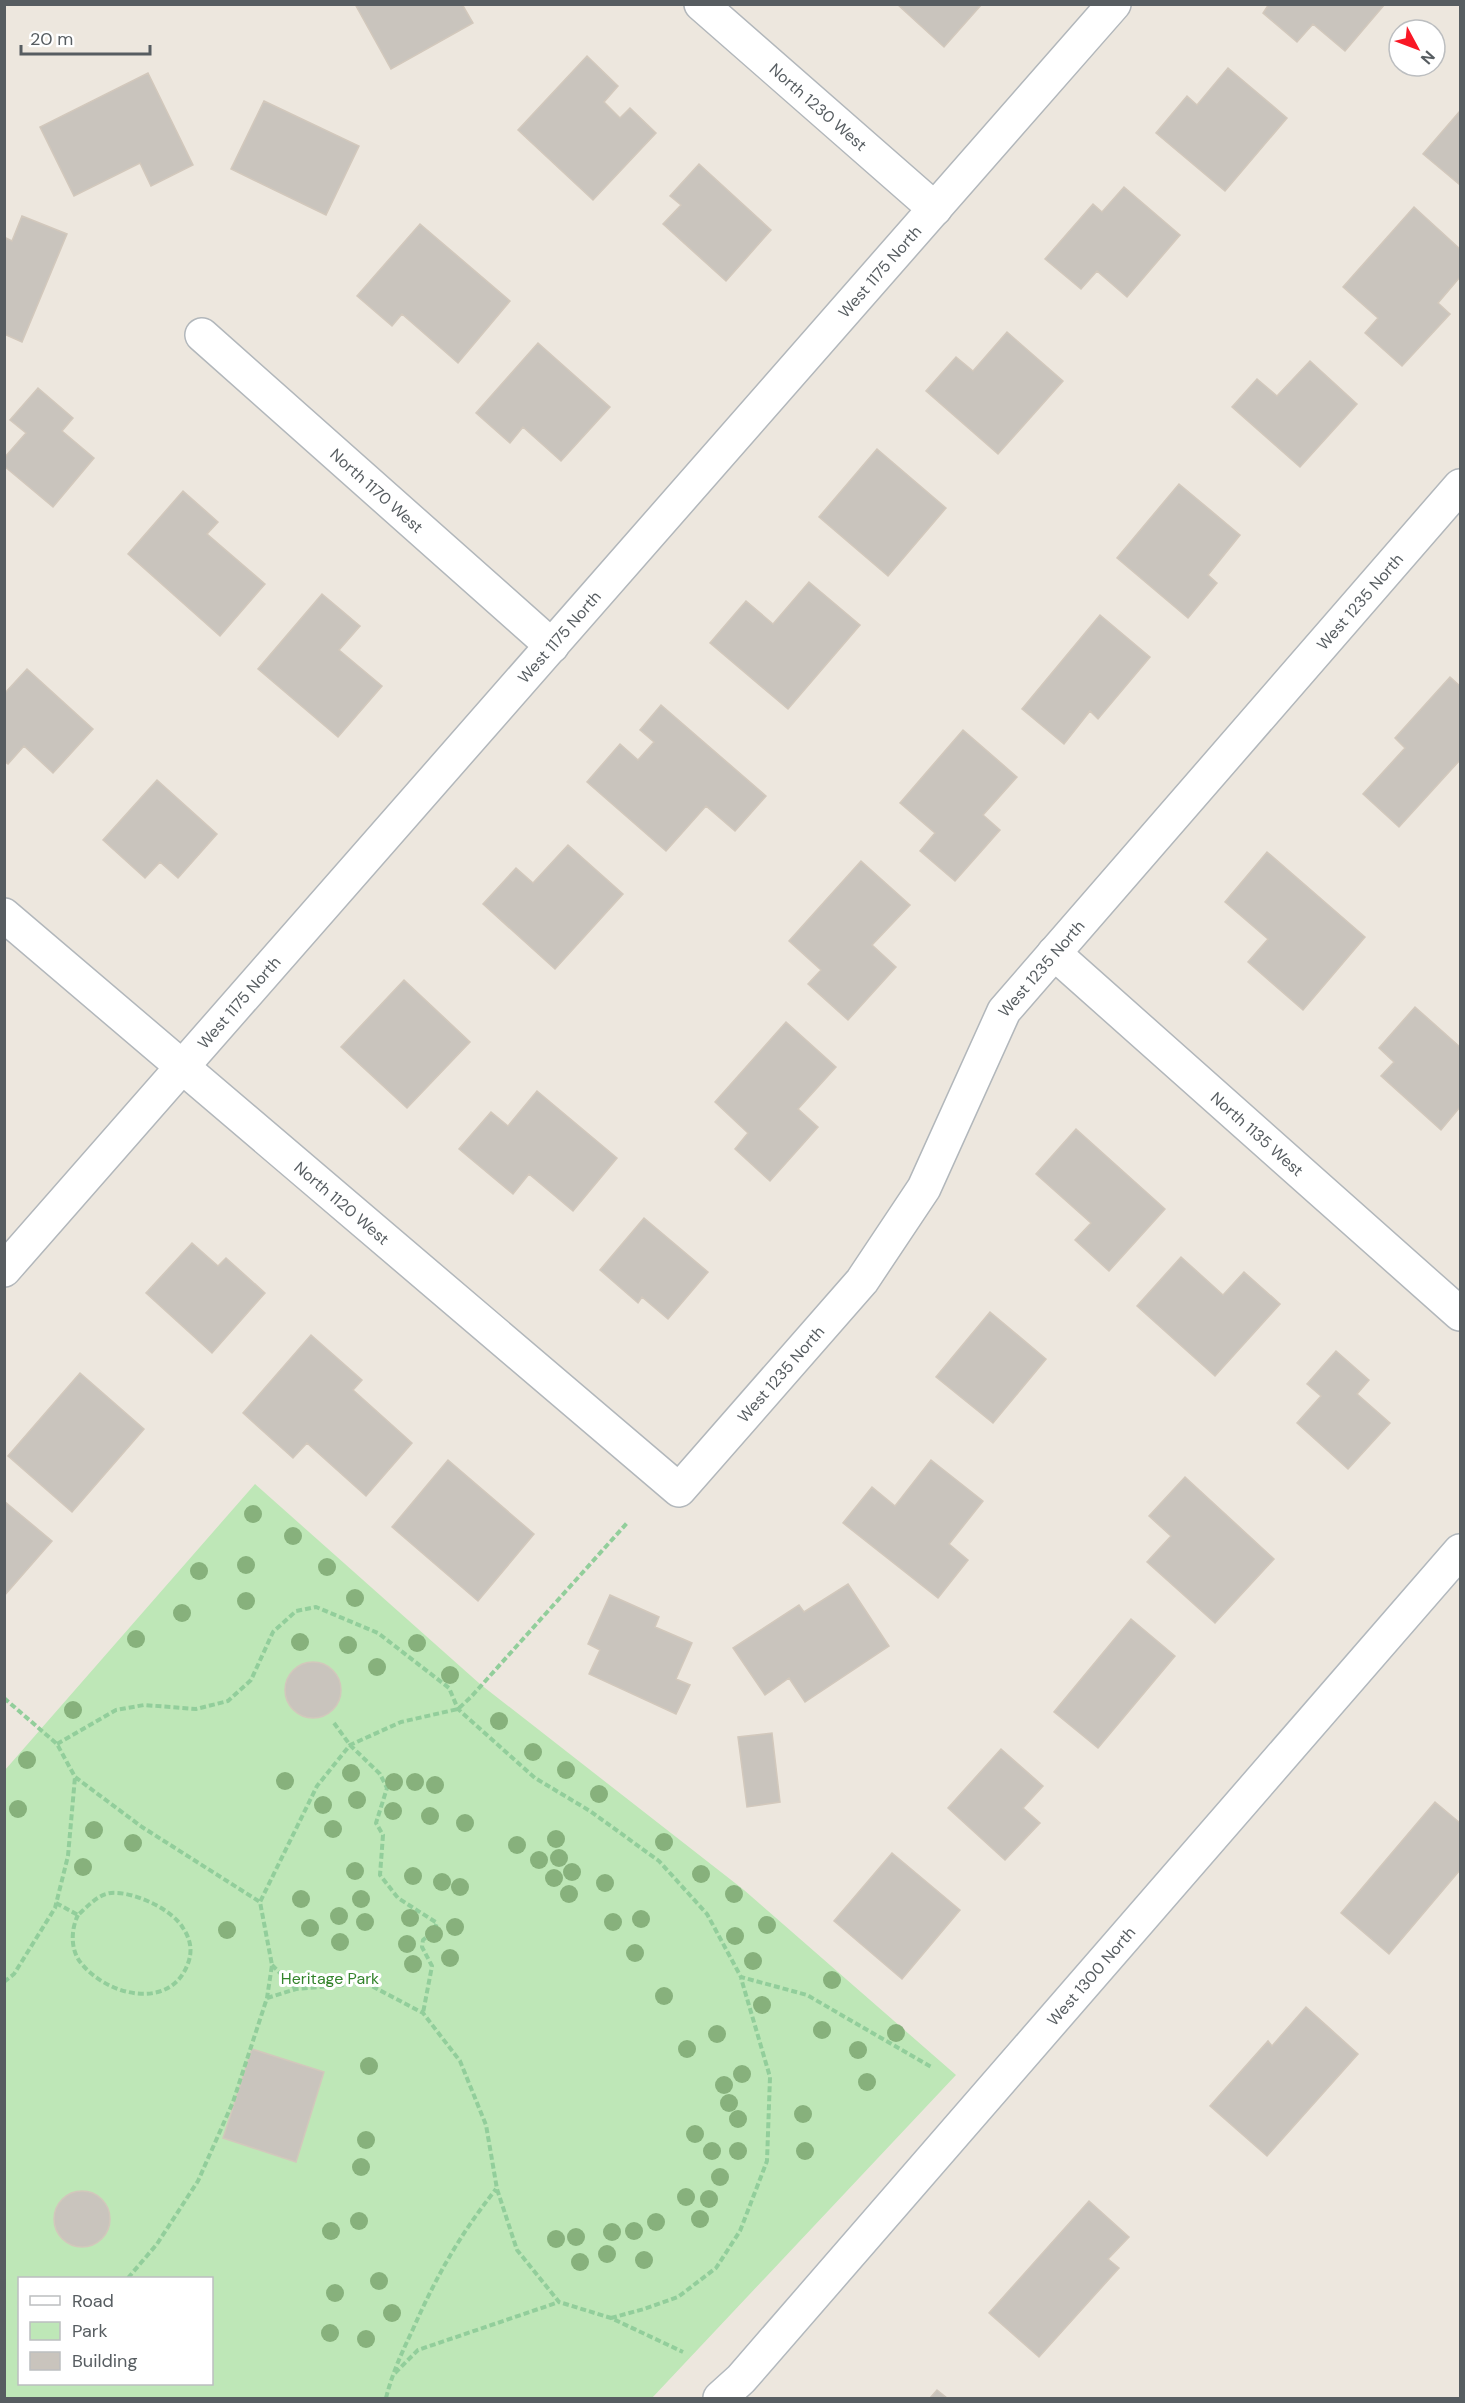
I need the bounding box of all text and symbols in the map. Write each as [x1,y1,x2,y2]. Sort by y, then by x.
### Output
scale bar [21,18,150,56]
north arrow [1387,18,1447,78]
text: 20 m [30,27,73,51]
text: N [1416,46,1440,69]
street label: North 1230 West [765,58,871,155]
street label: West 1175 North [833,221,926,322]
street label: North 1170 West [326,444,428,537]
street label: West 1235 North [1312,549,1408,654]
street label: West 1175 North [513,586,605,687]
street label: West 1235 North [993,916,1089,1021]
street label: West 1175 North [193,952,285,1053]
street label: North 1135 West [1206,1087,1308,1181]
street label: North 1120 West [290,1157,394,1249]
street label: West 1235 North [733,1321,829,1427]
street label: West 1300 North [1042,1922,1140,2030]
park label: Heritage Park [281,1968,379,1989]
legend [18,2277,213,2385]
text: Road [72,2289,114,2313]
text: Park [72,2319,108,2343]
text: Building [72,2349,137,2373]

